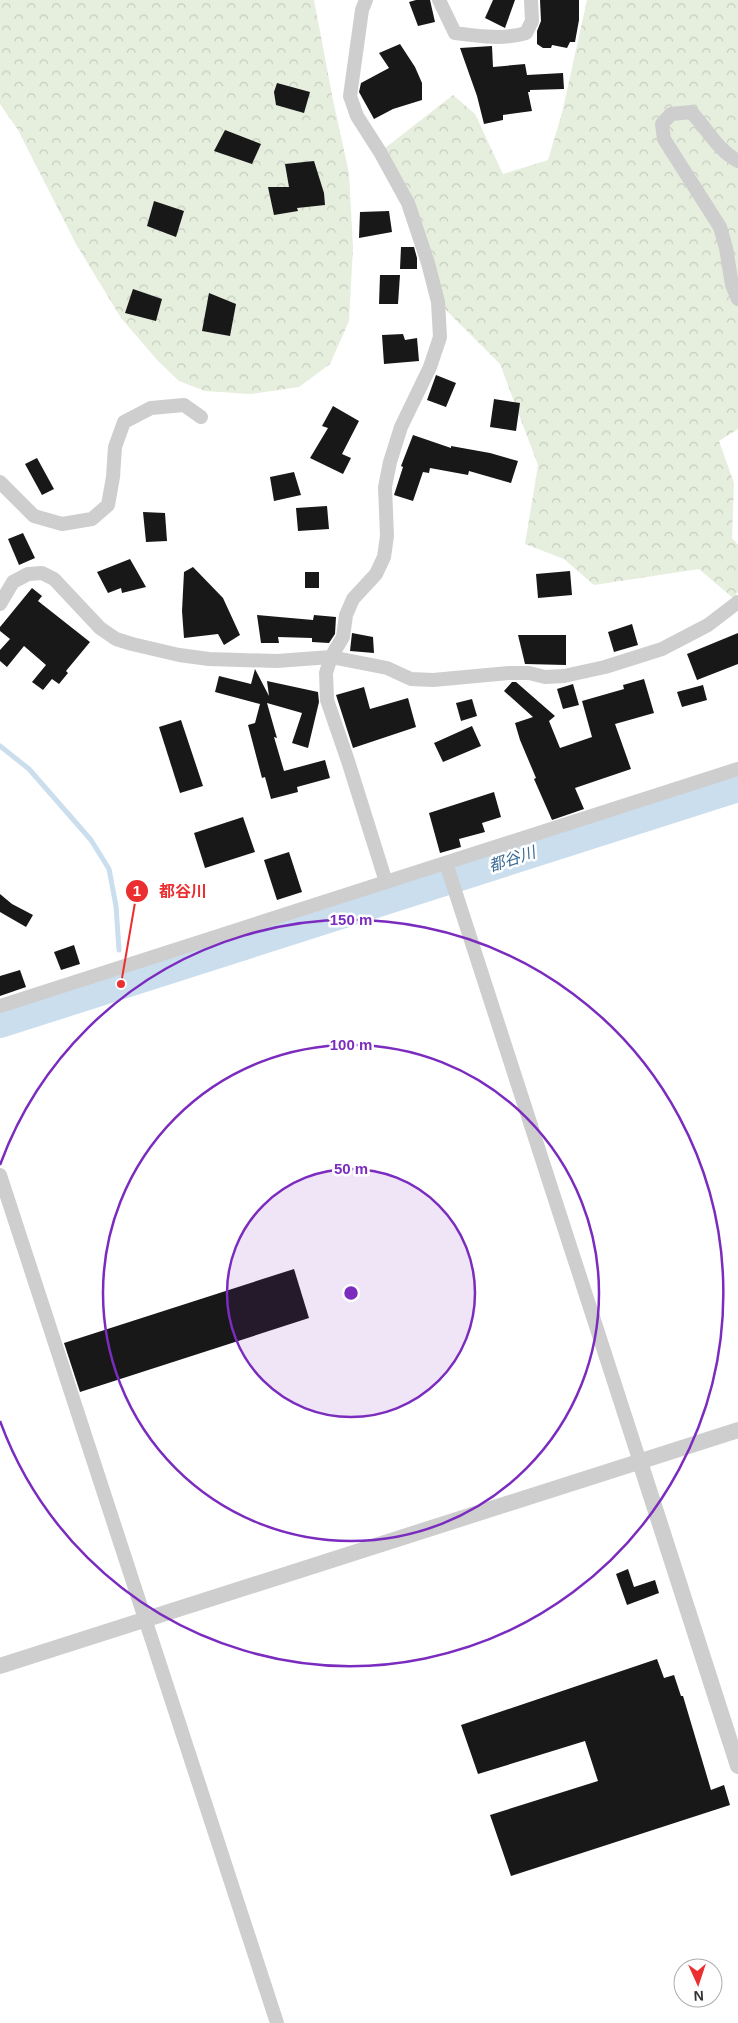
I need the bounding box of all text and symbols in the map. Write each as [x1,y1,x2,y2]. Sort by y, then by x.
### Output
water label: 都谷川 [487,843,539,875]
callout: 都谷川 [124,876,217,907]
text: 1 [133,882,141,899]
text: 都谷川 [159,883,207,900]
text: 150 m [330,911,372,928]
text: 100 m [330,1036,372,1053]
text: 50 m [334,1160,368,1177]
centre of rings [342,1284,360,1302]
north arrow [673,1958,723,2008]
text: N [693,1988,704,2004]

